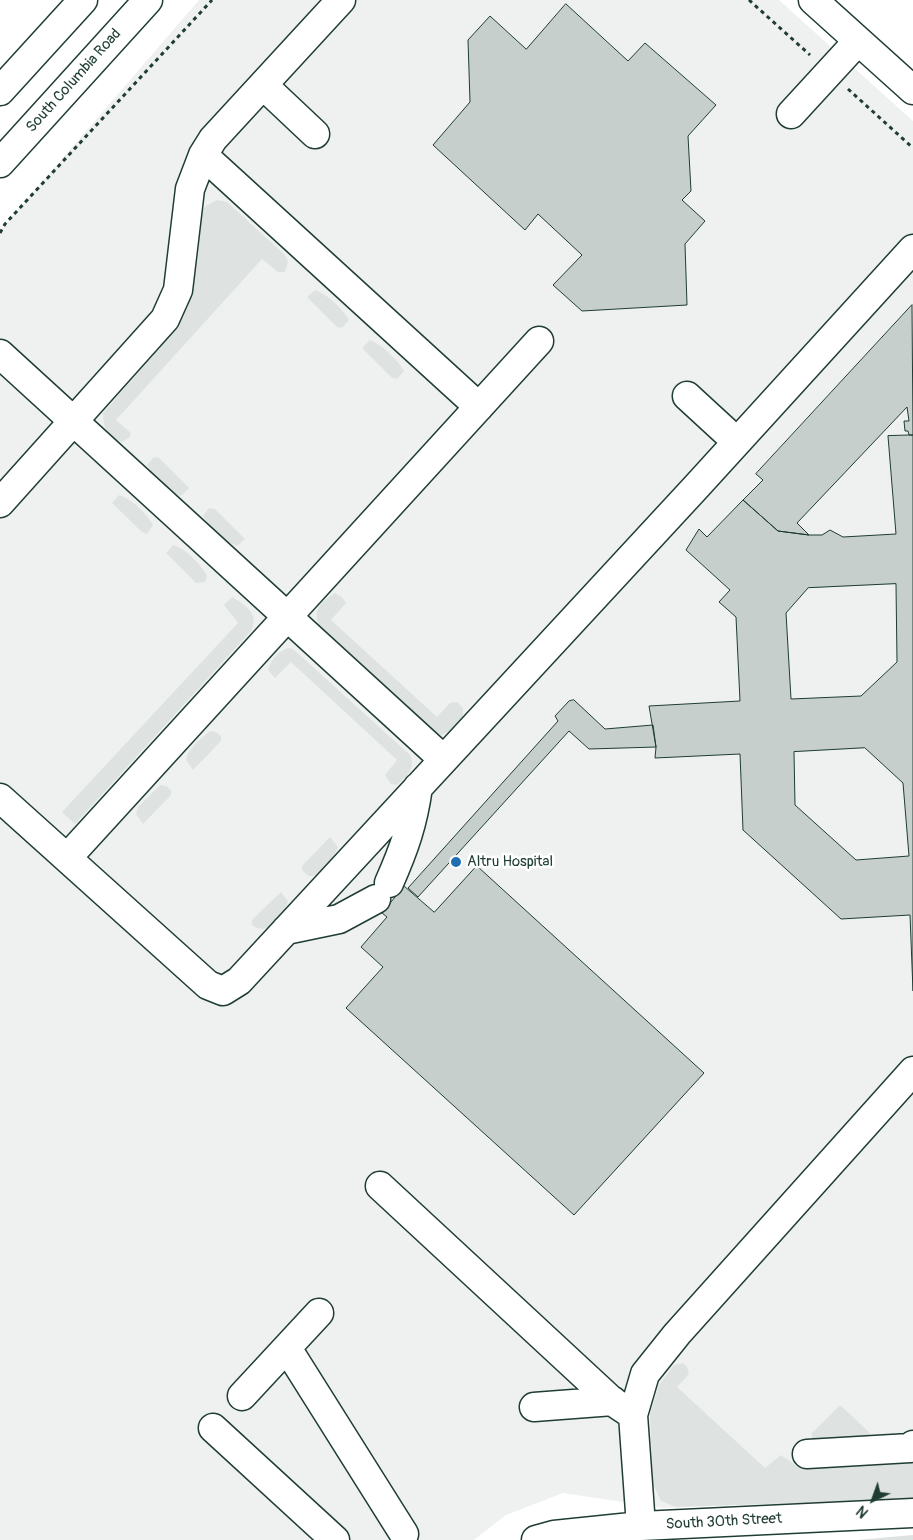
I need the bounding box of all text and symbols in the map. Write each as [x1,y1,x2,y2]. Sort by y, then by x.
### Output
street label: South Columbia Road [23,25,125,137]
place label: Altru Hospital [467,853,553,871]
marker: Altru Hospital [449,855,463,869]
north arrow [848,1475,898,1525]
text: N [853,1502,872,1521]
street label: South 30th Street [665,1510,783,1534]

